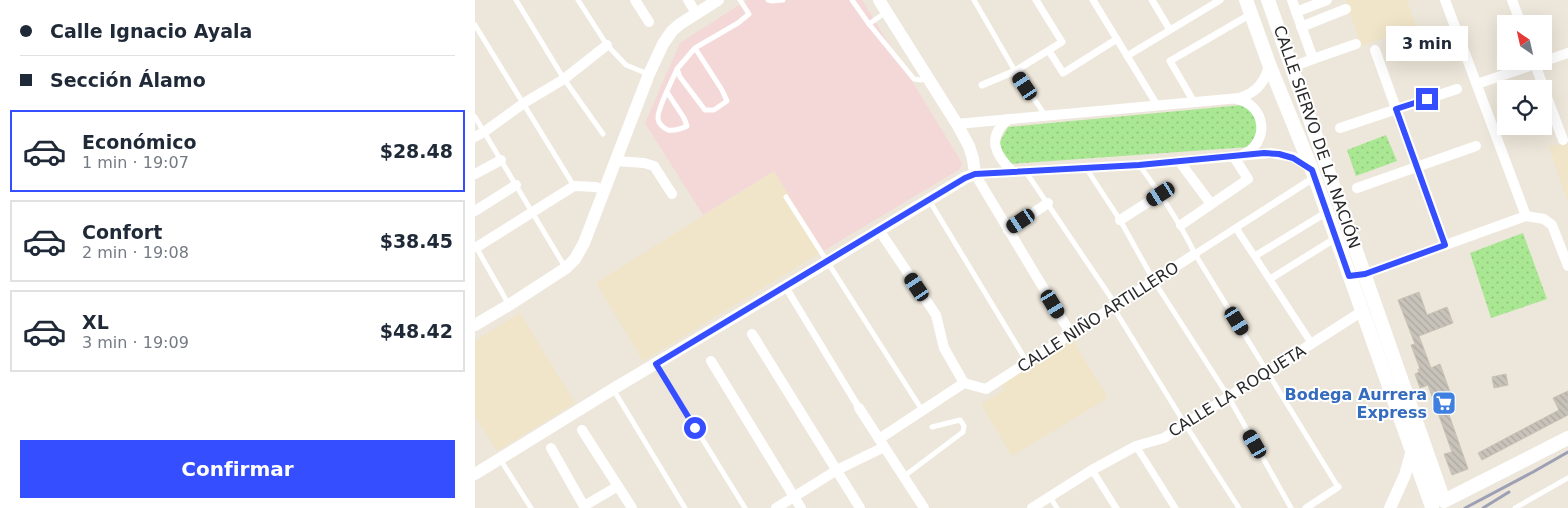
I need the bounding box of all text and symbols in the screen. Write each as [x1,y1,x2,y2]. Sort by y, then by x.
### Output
north arrow [1497,15,1553,70]
map controls [1497,15,1552,135]
text: Calle Ignacio Ayala [50,20,252,42]
street label: CALLE SIERVO DE LA NACIÓN [1270,23,1364,251]
callout: 3 min [1386,27,1468,62]
text: 3 min [1402,34,1452,53]
text: Sección Álamo [50,69,206,91]
car [1010,69,1039,103]
button: locate [1497,80,1552,135]
route end [1416,88,1438,110]
icon: car [22,129,67,174]
text: Económico [82,131,197,153]
text: $28.48 [380,140,453,162]
text: 1 min · 19:07 [82,153,189,172]
car [1144,180,1177,208]
car [1004,206,1037,236]
icon: car [22,219,67,264]
text: Confort [82,221,162,243]
text: $38.45 [380,230,453,252]
text: 2 min · 19:08 [82,243,189,262]
street label: CALLE NIÑO ARTILLERO [1014,258,1182,376]
car [902,270,931,304]
car [1038,287,1067,321]
car [1222,304,1251,338]
icon: car [22,309,67,354]
text: XL [82,311,109,333]
text: $48.42 [380,320,453,342]
text: 3 min · 19:09 [82,333,189,352]
street label: CALLE LA ROQUETA [1165,341,1309,441]
place label: Bodega Aurrera Express [1285,385,1427,422]
supermarket icon: Bodega Aurrera Express [1431,390,1457,416]
route start [684,417,706,439]
car [1241,427,1268,461]
button: Confirmar [20,440,455,498]

